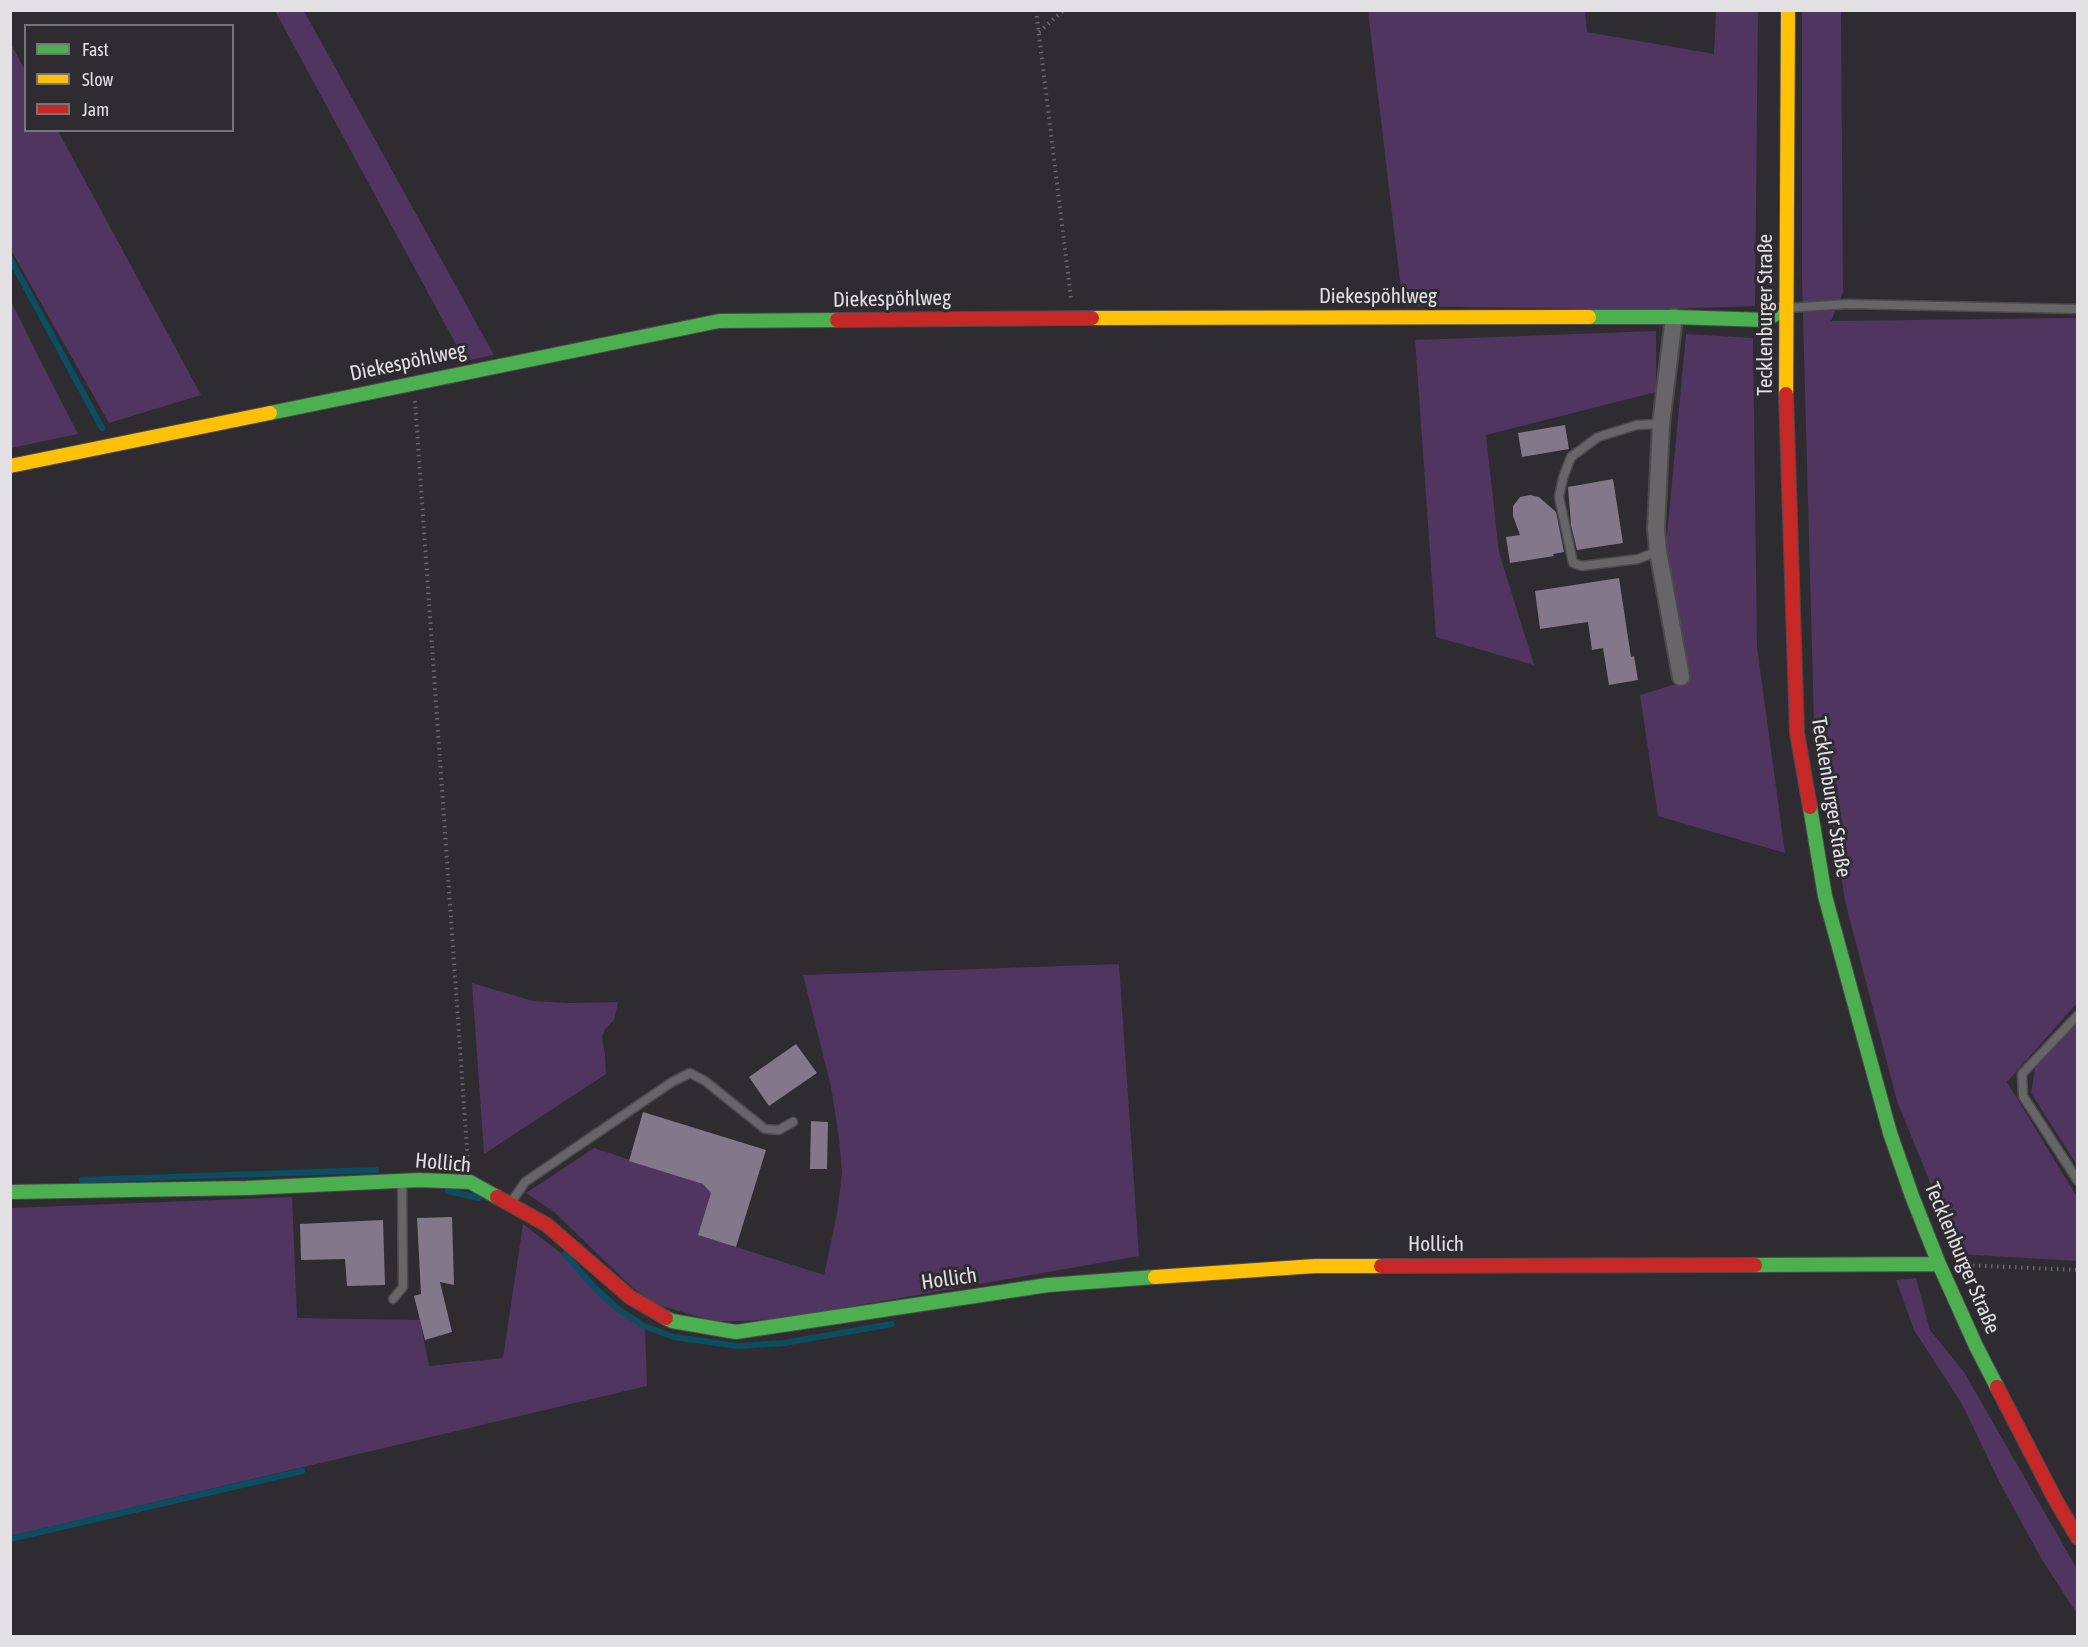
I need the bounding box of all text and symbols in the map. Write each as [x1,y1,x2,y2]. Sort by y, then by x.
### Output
legend [24,24,234,132]
text: Fast [82,39,109,60]
text: Slow [82,69,113,90]
text: Jam [82,99,109,120]
street label: Tecklenburger Straße [1752,234,1778,396]
street label: Diekespöhlweg [1319,283,1437,309]
street label: Diekespöhlweg [833,285,951,313]
street label: Diekespöhlweg [348,337,468,387]
street label: Tecklenburger Straße [1806,715,1856,879]
street label: Hollich [414,1148,472,1178]
street label: Tecklenburger Straße [1919,1178,2005,1338]
street label: Hollich [1408,1231,1464,1257]
street label: Hollich [920,1263,978,1295]

